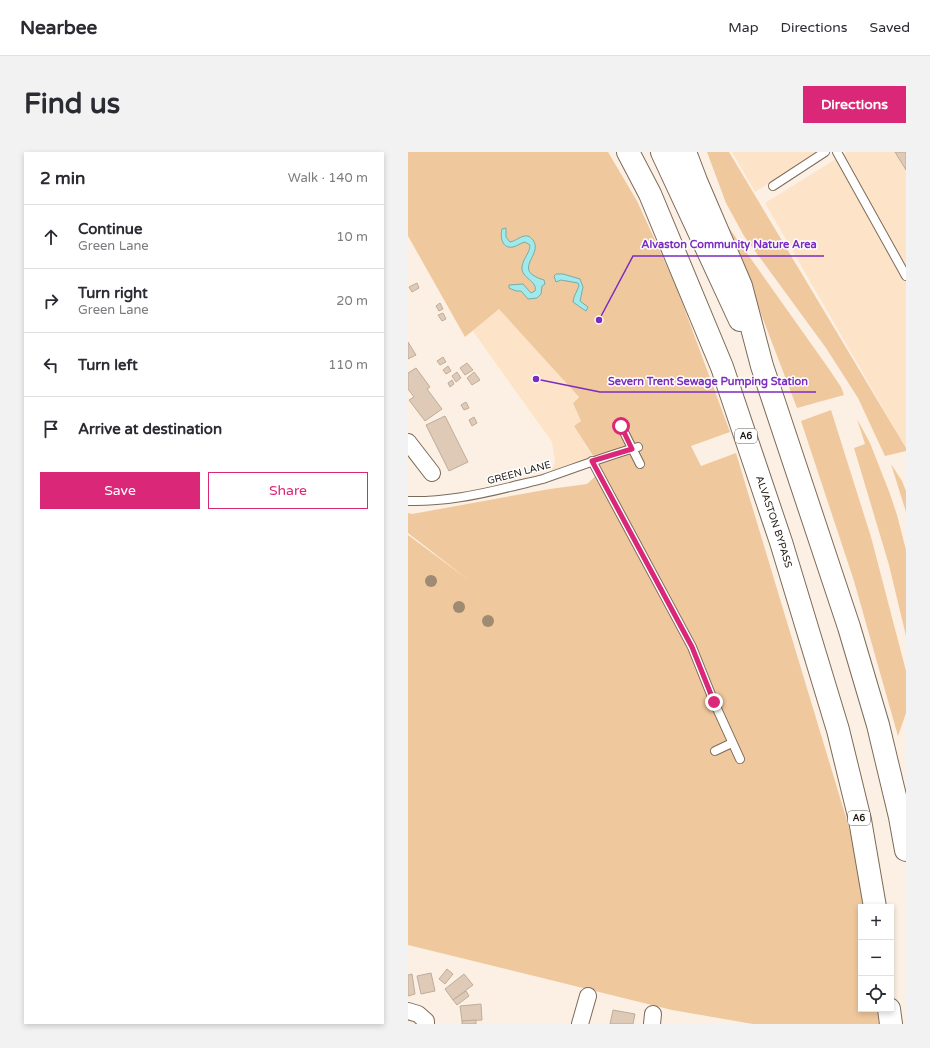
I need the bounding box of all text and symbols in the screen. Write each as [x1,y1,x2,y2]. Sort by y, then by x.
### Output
text: Nearbee [20,17,97,39]
text: Map [728,19,759,36]
text: Directions [781,19,848,36]
text: Saved [870,19,910,36]
button: Directions [803,86,906,123]
text: Find us [24,87,120,121]
text: 2 min [40,168,85,189]
text: Walk · 140 m [288,170,368,186]
text: Continue [78,220,142,238]
icon: ahead [40,226,62,248]
text: 10 m [336,229,368,245]
callout: Alvaston Community Nature Area [633,233,824,256]
text: Green Lane [78,238,149,254]
text: Alvaston Community Nature Area [641,238,817,252]
text: Turn right [78,284,148,302]
icon: right [40,290,62,312]
text: 20 m [336,293,368,309]
text: Green Lane [78,302,149,318]
icon: left [40,354,62,376]
text: Turn left [78,356,138,374]
text: 110 m [328,357,368,373]
callout: Severn Trent Sewage Pumping Station [600,369,816,392]
text: Severn Trent Sewage Pumping Station [608,375,808,389]
route start [612,417,630,435]
icon: arrive [40,418,62,440]
text: Arrive at destination [78,420,222,438]
road number: A6 [735,429,757,443]
street label: GREEN LANE [486,459,552,487]
button: Save [40,472,200,509]
button: Share [208,472,368,509]
street label: ALVASTON BYPASS [753,474,794,569]
route end [705,693,723,711]
road number: A6 [848,811,870,825]
map controls [858,904,894,1012]
button: + [858,904,894,940]
button: − [858,940,894,976]
button: locate [858,976,894,1012]

